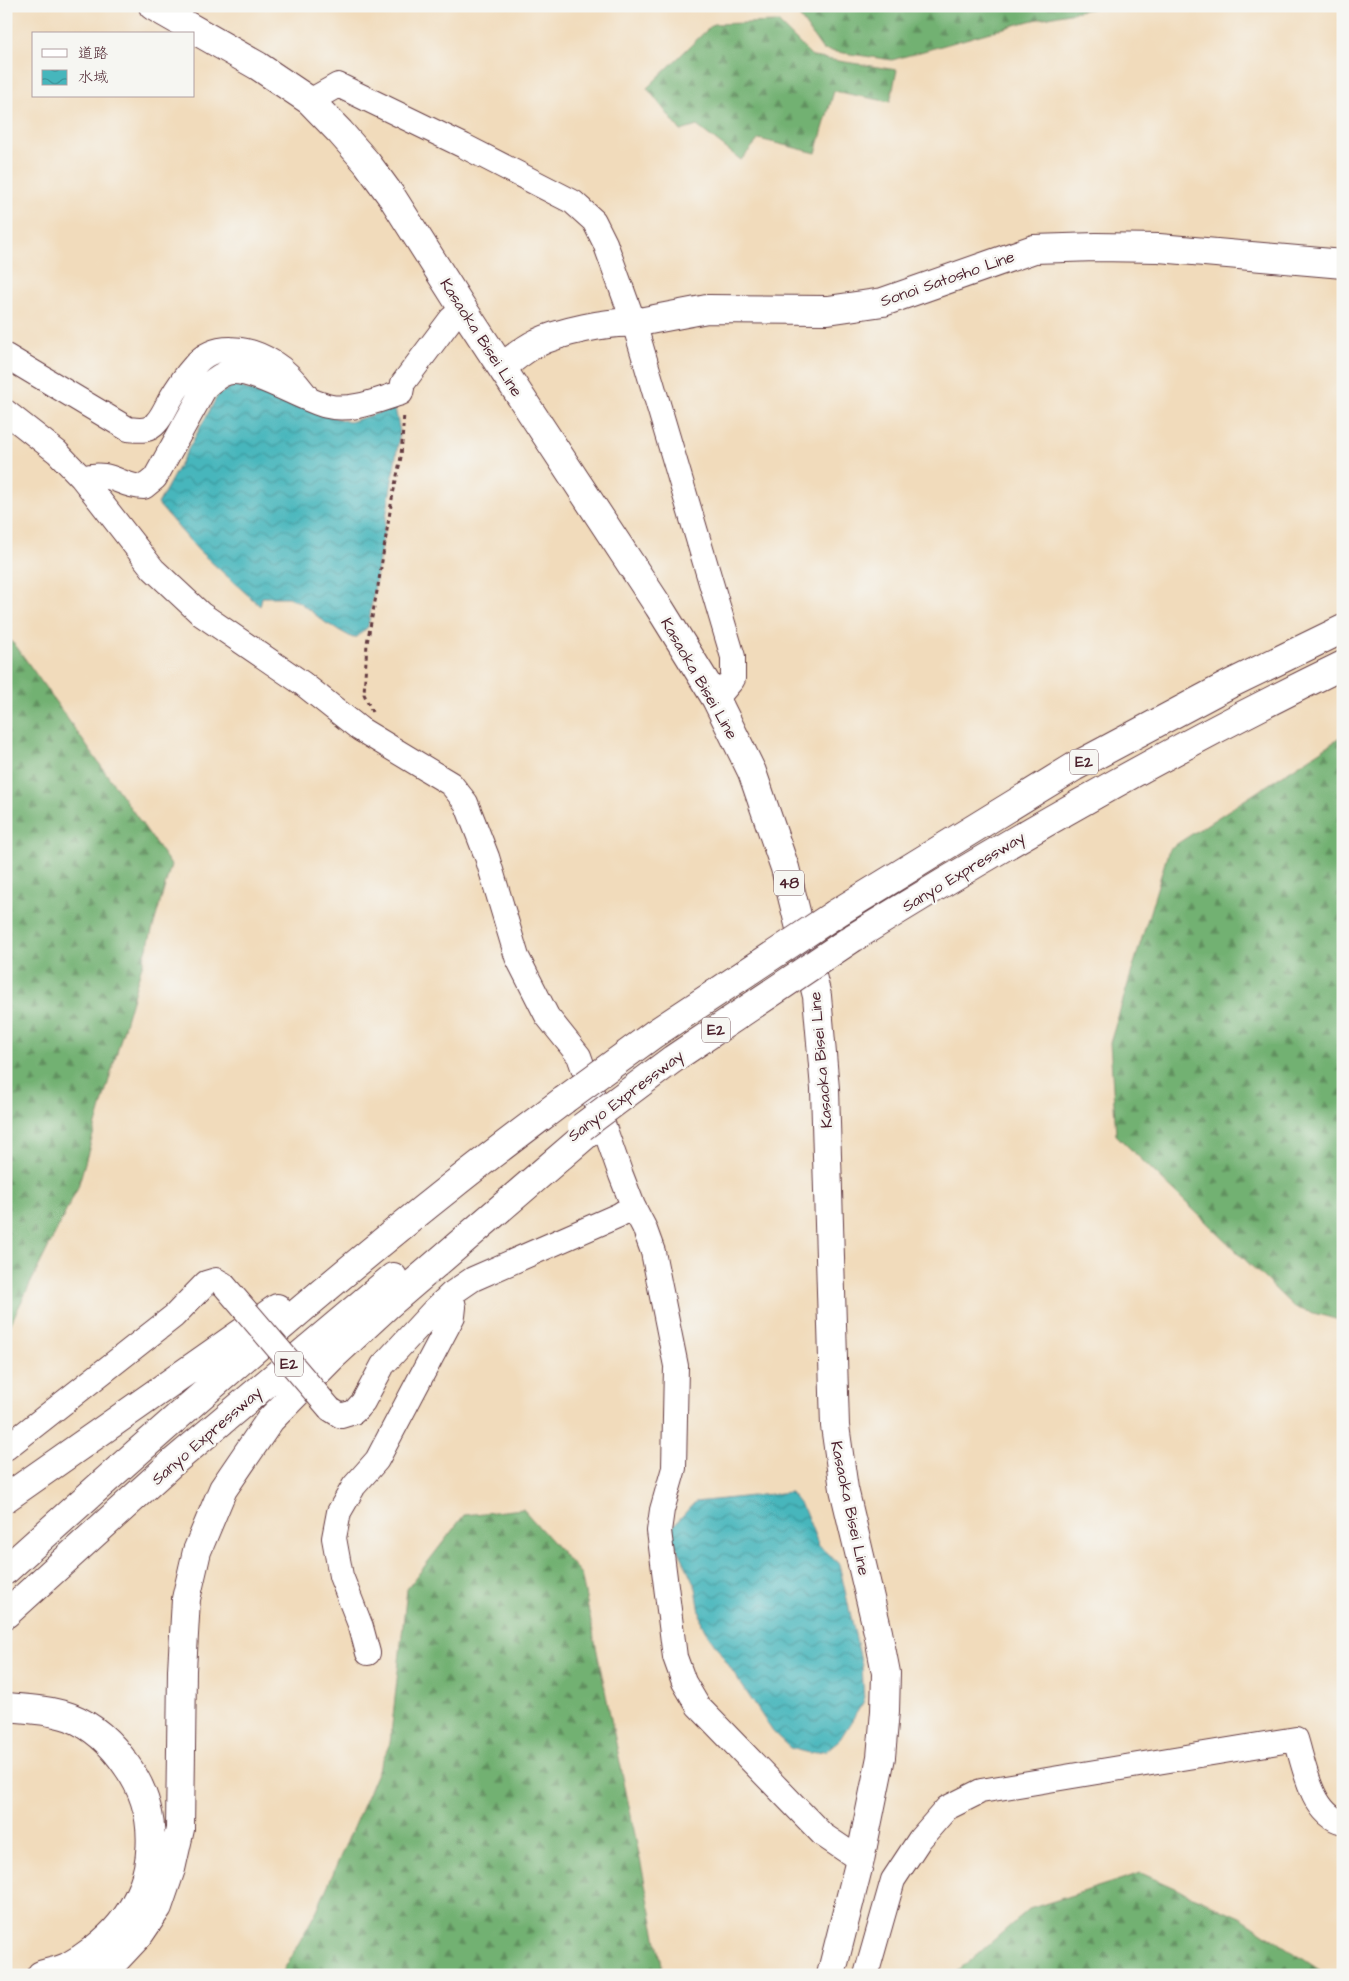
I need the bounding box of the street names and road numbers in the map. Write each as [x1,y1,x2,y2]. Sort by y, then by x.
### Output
street label: Sonoi Satosho Line [877,246,1018,312]
street label: Kasaoka Bisei Line [435,274,528,401]
street label: Kasaoka Bisei Line [655,614,743,744]
road number: E2 [1070,750,1098,774]
street label: Sanyo Expressway [898,826,1030,918]
road number: 48 [774,870,804,896]
street label: Kasaoka Bisei Line [804,990,838,1129]
road number: E2 [702,1018,730,1042]
street label: Sanyo Expressway [563,1045,689,1147]
road number: E2 [275,1352,303,1376]
street label: Sanyo Expressway [147,1381,267,1491]
street label: Kasaoka Bisei Line [825,1439,875,1578]

